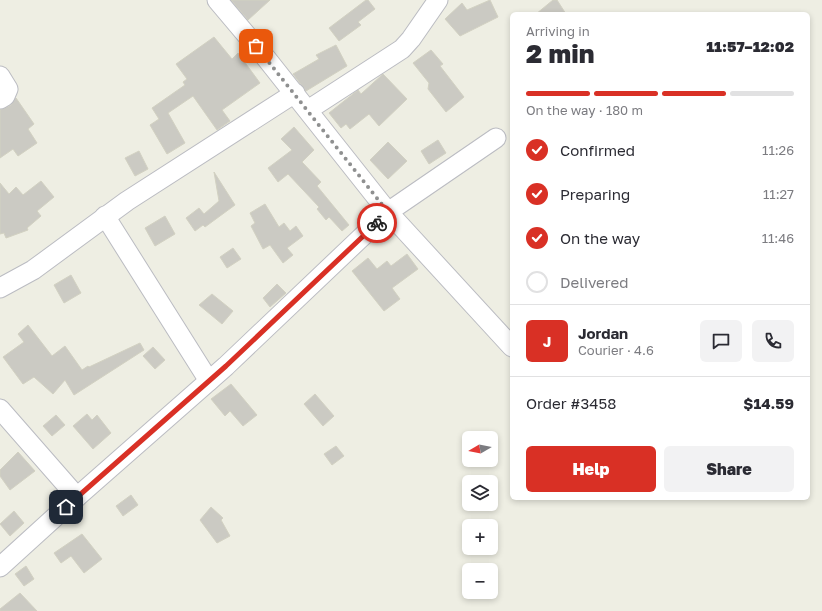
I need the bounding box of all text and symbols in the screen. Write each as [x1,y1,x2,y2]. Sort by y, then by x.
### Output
text: Arriving in [526,23,590,39]
pin [239,29,273,63]
icon: bag [245,35,267,57]
text: 11:57–12:02 [706,37,794,55]
text: 2 min [526,38,594,69]
text: On the way · 180 m [526,102,643,118]
icon: check [526,139,548,161]
text: Confirmed [560,141,635,159]
text: 11:26 [762,142,794,158]
icon: check [526,183,548,205]
text: Preparing [560,185,630,203]
text: 11:27 [763,186,794,202]
courier [357,203,397,243]
icon: bike [366,212,388,234]
icon: check [526,227,548,249]
text: On the way [560,229,640,247]
text: 11:46 [762,230,794,246]
text: Delivered [560,273,628,291]
button: chat [700,320,742,362]
button: phone [752,320,794,362]
text: Jordan [578,324,628,342]
text: J [543,332,551,350]
text: Courier · 4.6 [578,342,654,358]
text: Order #3458 [526,394,616,412]
text: $14.59 [743,394,794,412]
north arrow [462,431,498,467]
map controls [462,431,498,599]
button: Help [526,446,656,492]
button: Share [664,446,794,492]
button: layers [462,475,498,511]
pin [49,490,83,524]
icon: home [55,496,77,518]
button: + [462,519,498,555]
button: − [462,563,498,599]

